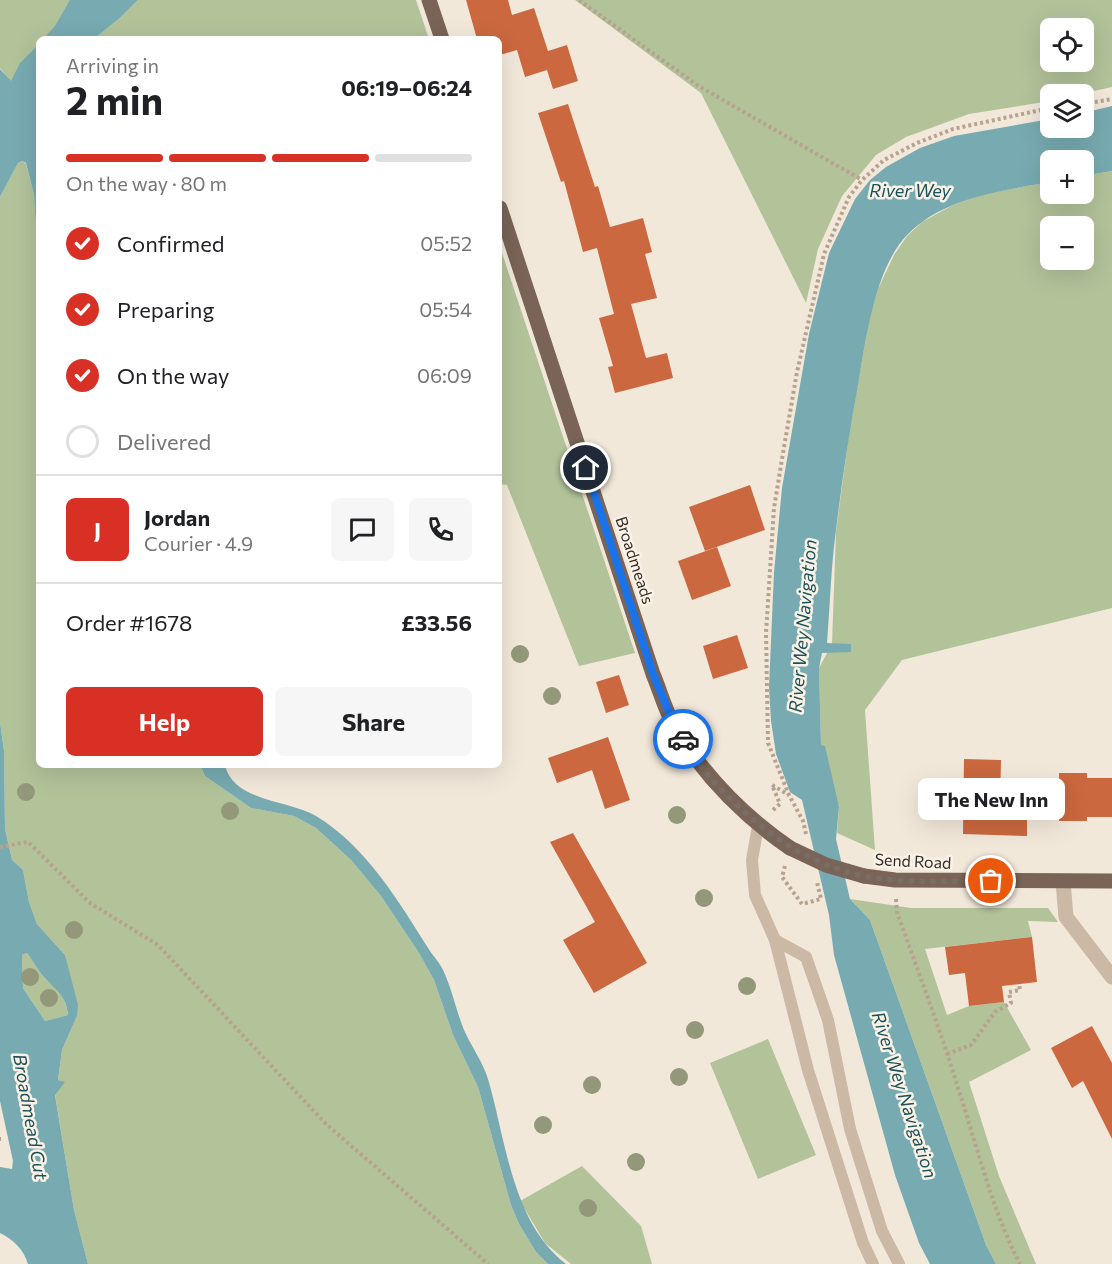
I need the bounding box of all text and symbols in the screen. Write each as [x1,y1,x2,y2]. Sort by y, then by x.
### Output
map controls [1040,18,1094,270]
button: locate [1040,18,1094,72]
text: Arriving in [66,53,159,77]
text: 06:19–06:24 [341,74,472,101]
text: 2 min [66,75,163,123]
button: layers [1040,84,1094,138]
button: + [1040,150,1094,204]
text: On the way · 80 m [66,171,227,195]
water label: River Wey [869,179,952,201]
button: − [1040,216,1094,270]
icon: check [66,227,99,260]
text: Confirmed [117,230,224,257]
text: 05:52 [420,231,472,255]
icon: check [66,293,99,326]
text: Preparing [117,296,214,323]
text: 05:54 [419,297,472,321]
icon: check [66,359,99,392]
text: On the way [117,362,229,389]
text: 06:09 [417,363,472,387]
text: Delivered [117,428,211,455]
pin [560,442,611,493]
icon: home [569,451,602,484]
button: chat [331,498,394,561]
button: phone [409,498,472,561]
text: Jordan [144,504,210,531]
street label: Broadmeads [612,514,659,606]
text: J [94,516,101,543]
text: Courier · 4.9 [144,531,253,555]
water label: River Wey Navigation [783,538,821,713]
text: Order #1678 [66,609,192,636]
text: £33.56 [401,609,472,636]
button: Help [66,687,263,756]
button: Share [275,687,472,756]
courier [653,709,713,769]
icon: car [667,723,700,756]
callout: The New Inn [918,779,1064,821]
text: The New Inn [935,787,1048,811]
street label: Send Road [874,849,952,872]
pin [965,855,1016,906]
icon: bag [974,864,1007,897]
water label: River Wey Navigation [868,1009,942,1181]
water label: Broadmead Cut [9,1052,53,1182]

